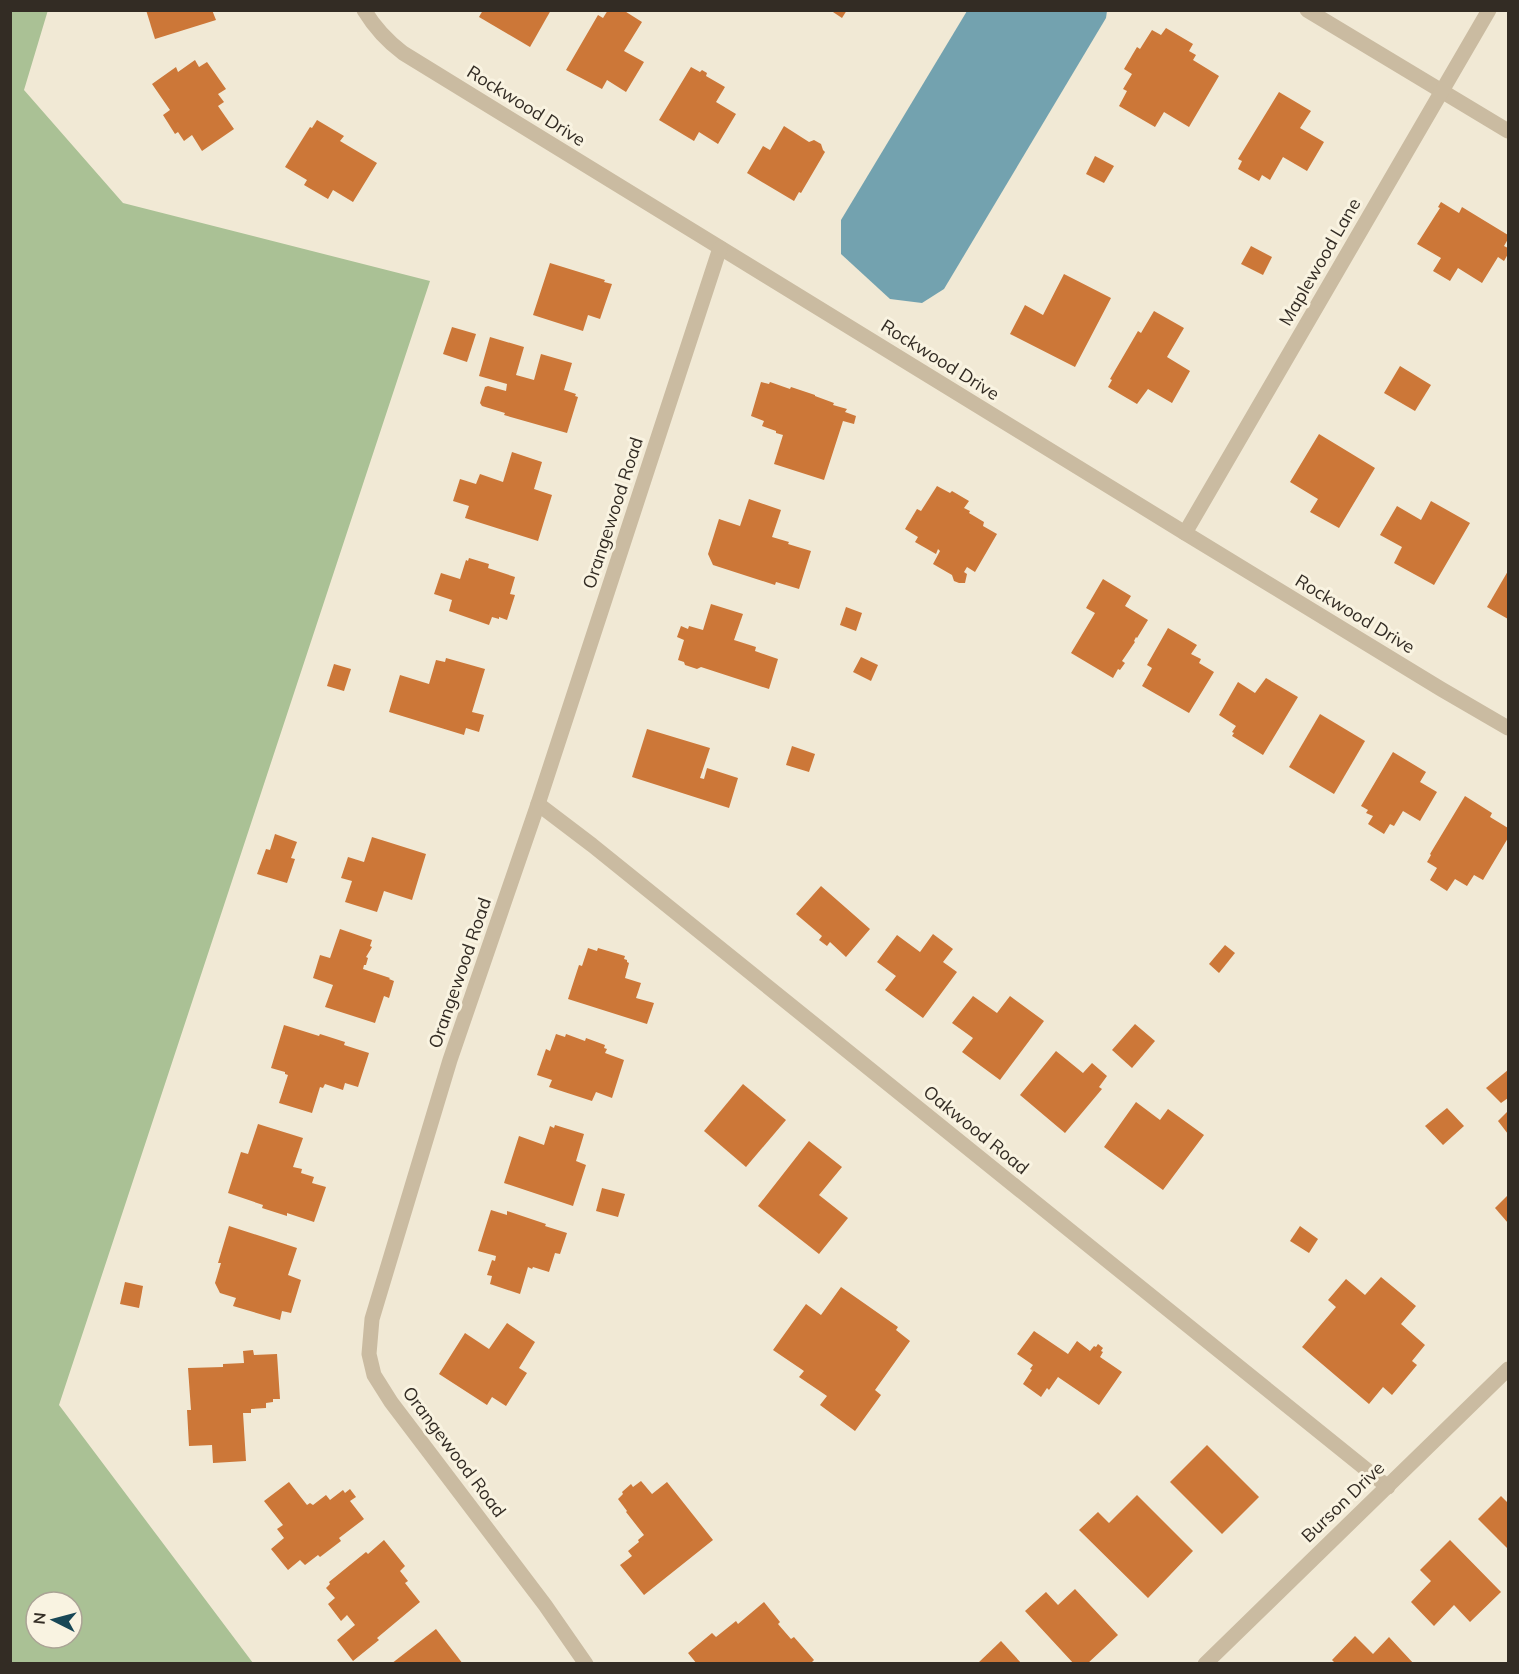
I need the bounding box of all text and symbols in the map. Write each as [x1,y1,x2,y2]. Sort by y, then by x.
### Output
street label: Rockwood Drive [463,60,590,151]
street label: Maplewood Lane [1274,194,1365,330]
street label: Rockwood Drive [877,314,1004,405]
street label: Orangewood Road [577,434,648,591]
street label: Rockwood Drive [1291,569,1419,658]
street label: Orangewood Road [423,894,496,1051]
street label: Oakwood Road [919,1080,1034,1179]
street label: Orangewood Road [398,1382,511,1522]
street label: Burson Drive [1296,1456,1389,1547]
north arrow [24,1590,84,1650]
text: N [29,1611,50,1625]

